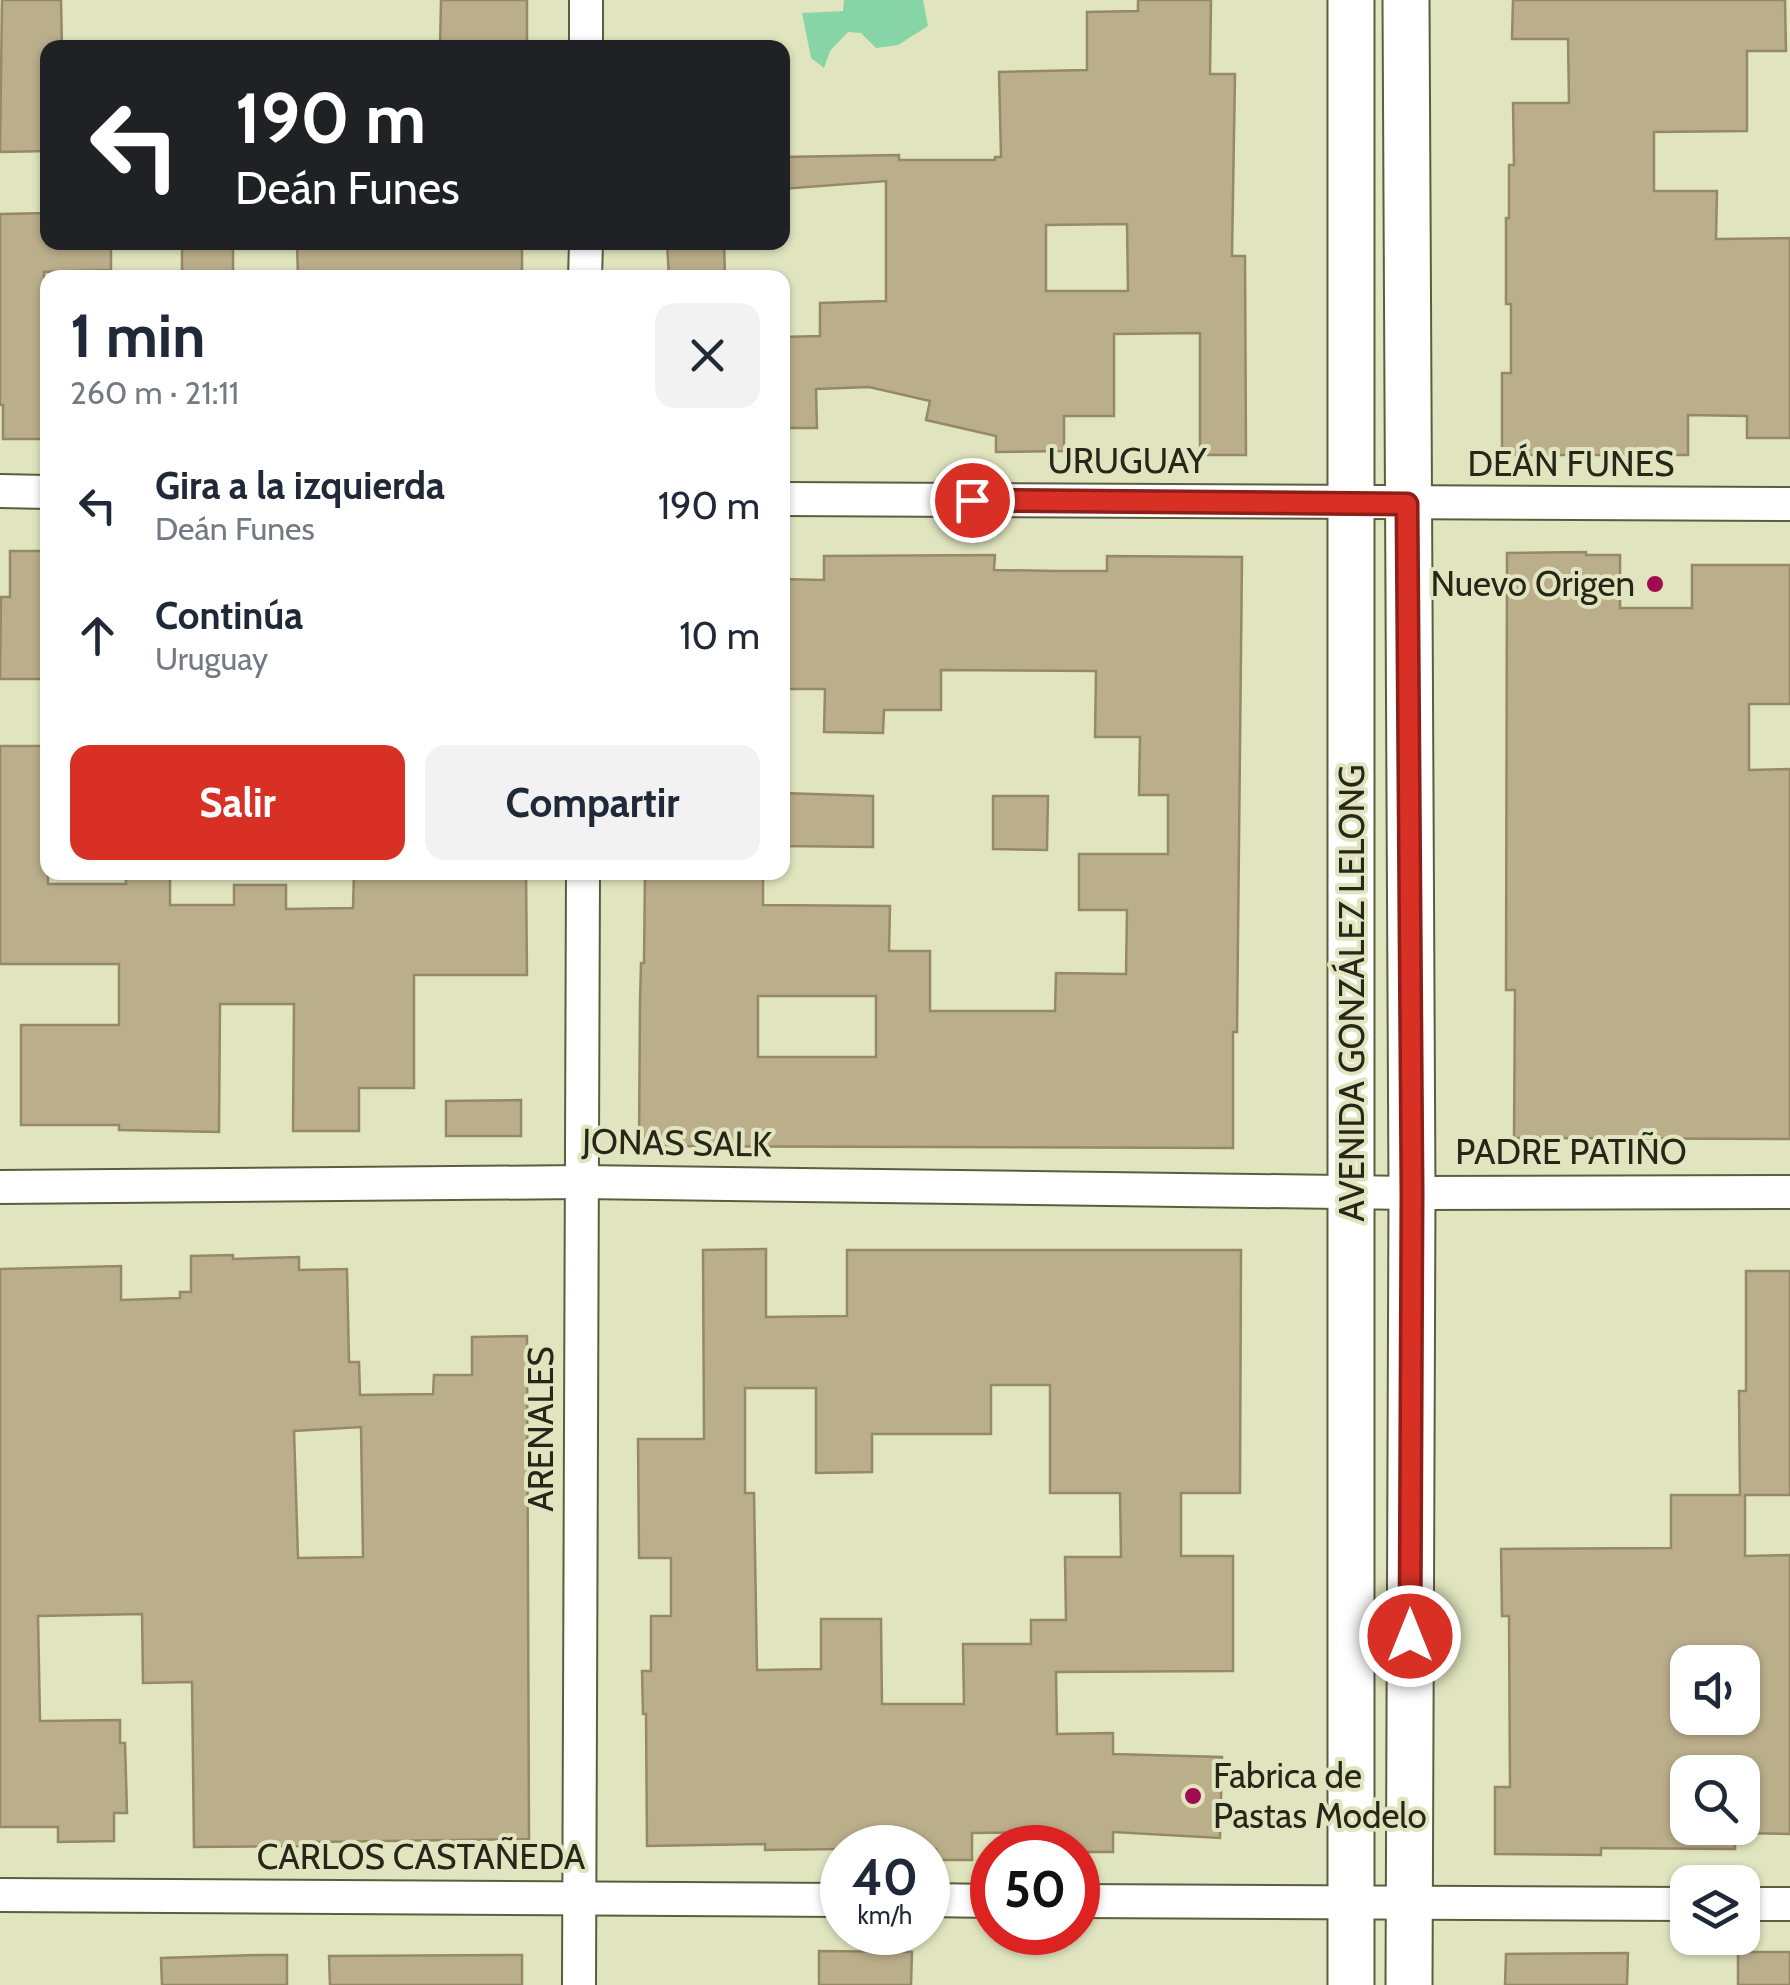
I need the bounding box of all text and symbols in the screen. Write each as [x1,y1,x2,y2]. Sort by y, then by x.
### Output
text: 190 m [235,75,426,161]
icon: left [70,80,200,210]
text: Deán Funes [235,161,460,215]
text: 1 min [70,299,205,372]
button: close [655,303,760,408]
text: 260 m · 21:11 [70,373,239,412]
street label: URUGUAY [1047,439,1208,482]
street label: DEÁN FUNES [1467,442,1675,485]
pin [930,458,1015,543]
text: Gira a la izquierda [155,462,445,509]
icon: arrive [945,473,1000,528]
icon: left [70,478,125,533]
text: 190 m [658,482,760,529]
text: Deán Funes [155,509,315,548]
place label: Nuevo Origen [1430,562,1635,605]
marker: Nuevo Origen [1644,573,1666,595]
text: Continúa [155,592,303,639]
icon: ahead [70,608,125,663]
text: 10 m [679,612,760,659]
text: Uruguay [155,639,268,678]
button: Salir [70,745,405,860]
button: Compartir [425,745,760,860]
street label: AVENIDA GONZÁLEZ LELONG [1330,764,1373,1222]
street label: JONAS SALK [581,1119,772,1166]
street label: PADRE PATIÑO [1455,1130,1687,1173]
street label: ARENALES [519,1346,562,1512]
position arrow [1358,1584,1462,1688]
map controls [1670,1645,1760,1955]
button: sound [1670,1645,1760,1735]
place label: Fabrica de Pastas Modelo [1213,1754,1427,1837]
button: search [1670,1755,1760,1845]
marker: Fabrica de Pastas Modelo [1182,1785,1204,1807]
speed limit sign: 50 [970,1825,1100,1955]
street label: CARLOS CASTAÑEDA [257,1835,586,1878]
text: 40 [852,1847,918,1908]
button: layers [1670,1865,1760,1955]
text: km/h [858,1900,912,1930]

